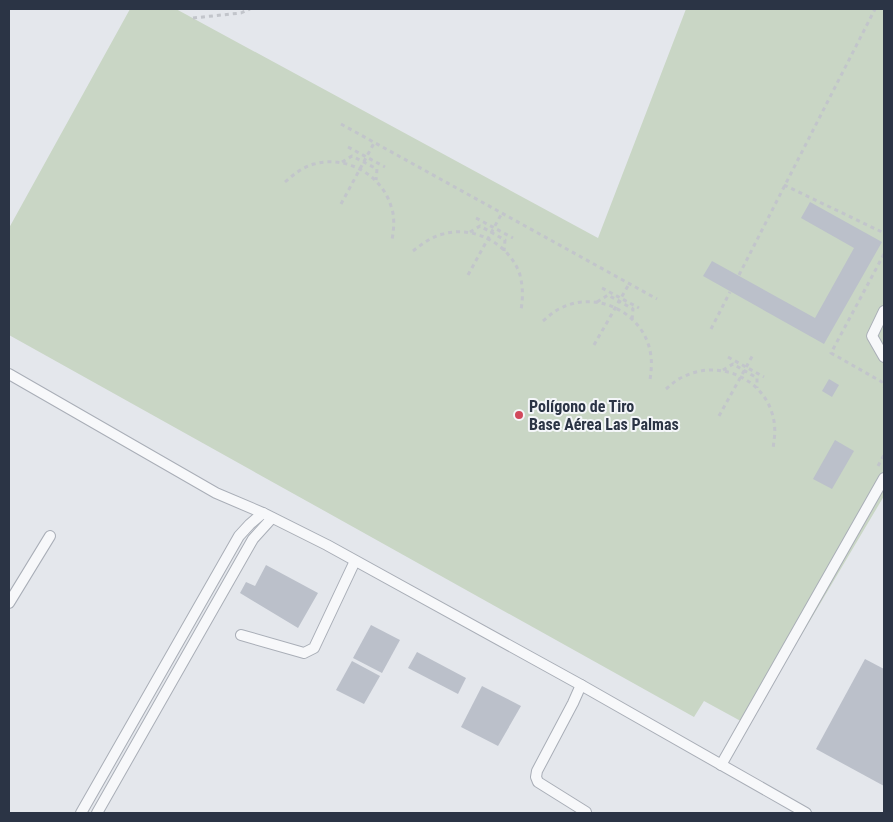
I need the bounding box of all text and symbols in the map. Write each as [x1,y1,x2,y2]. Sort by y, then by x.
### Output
place label: Polígono de Tiro Base Aérea Las Palmas [529,397,679,434]
marker: Polígono de Tiro Base Aérea Las Palmas [513,409,525,421]

